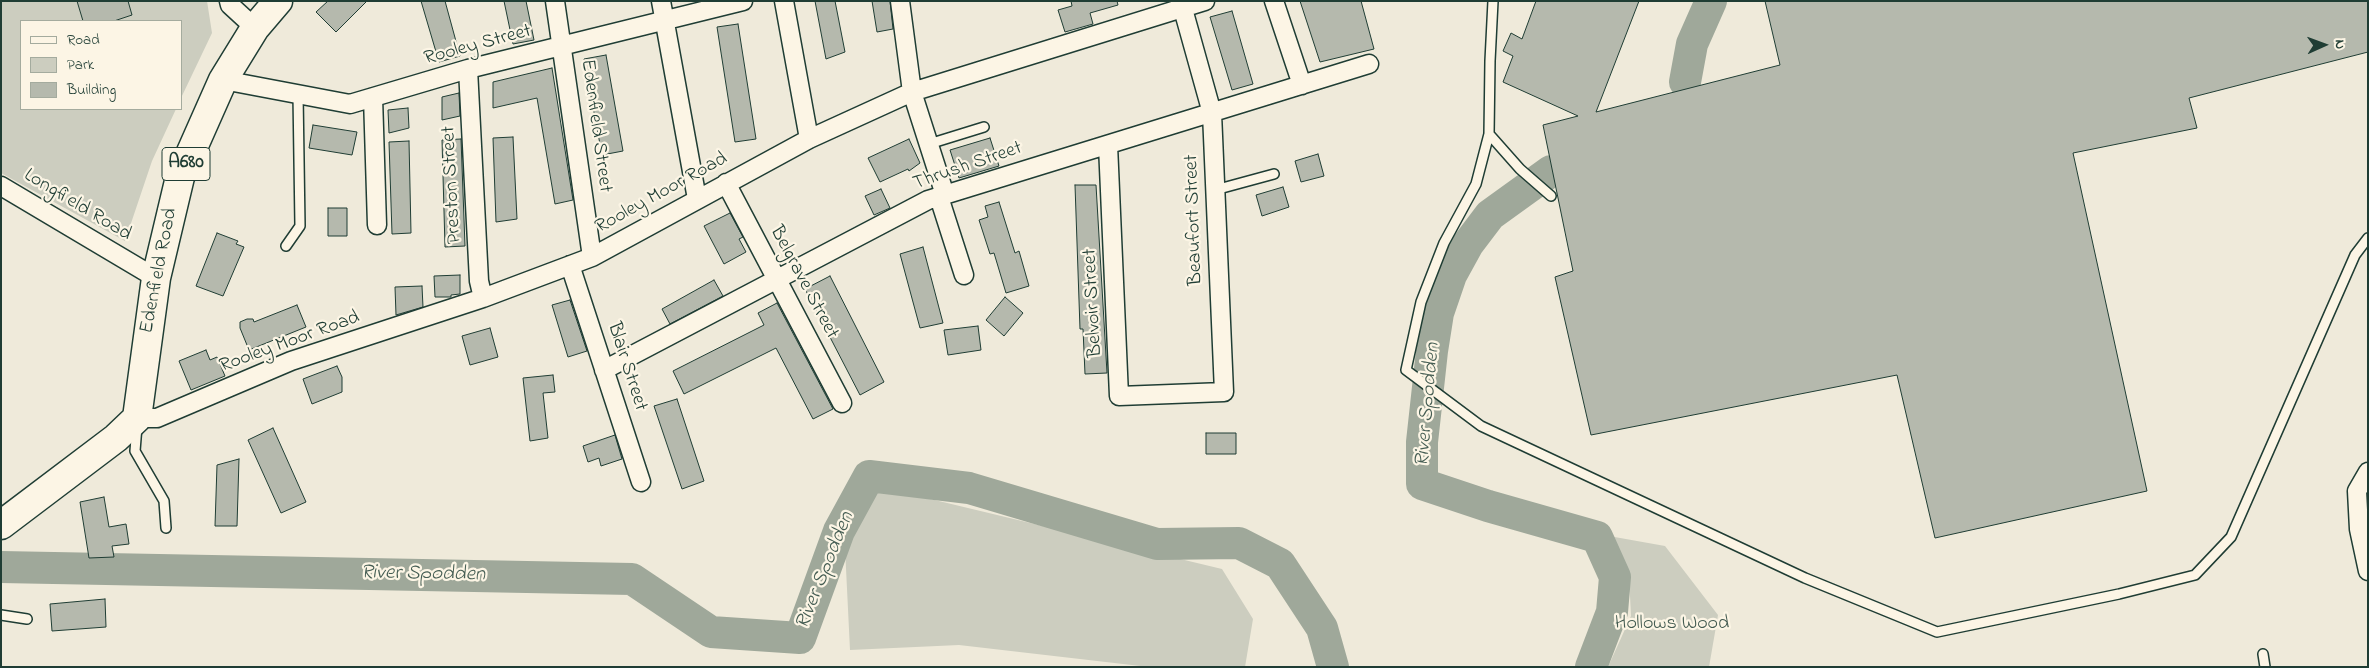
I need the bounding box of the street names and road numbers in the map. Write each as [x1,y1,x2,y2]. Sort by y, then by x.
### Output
street label: Rooley Street [422,20,534,72]
street label: Edenfield Street [574,58,616,194]
street label: Preston Street [438,125,468,245]
street label: Thrush Street [910,137,1026,197]
road number: A680 [162,147,210,180]
street label: Rooley Moor Road [592,148,732,240]
street label: Beaufort Street [1181,154,1209,286]
street label: Longfield Road [19,164,135,248]
street label: Edenfield Road [136,206,184,336]
street label: Belgrave Street [763,222,843,344]
street label: Belvoir Street [1079,248,1109,358]
street label: Rooley Moor Road [217,307,363,379]
street label: Blair Street [600,320,652,414]

